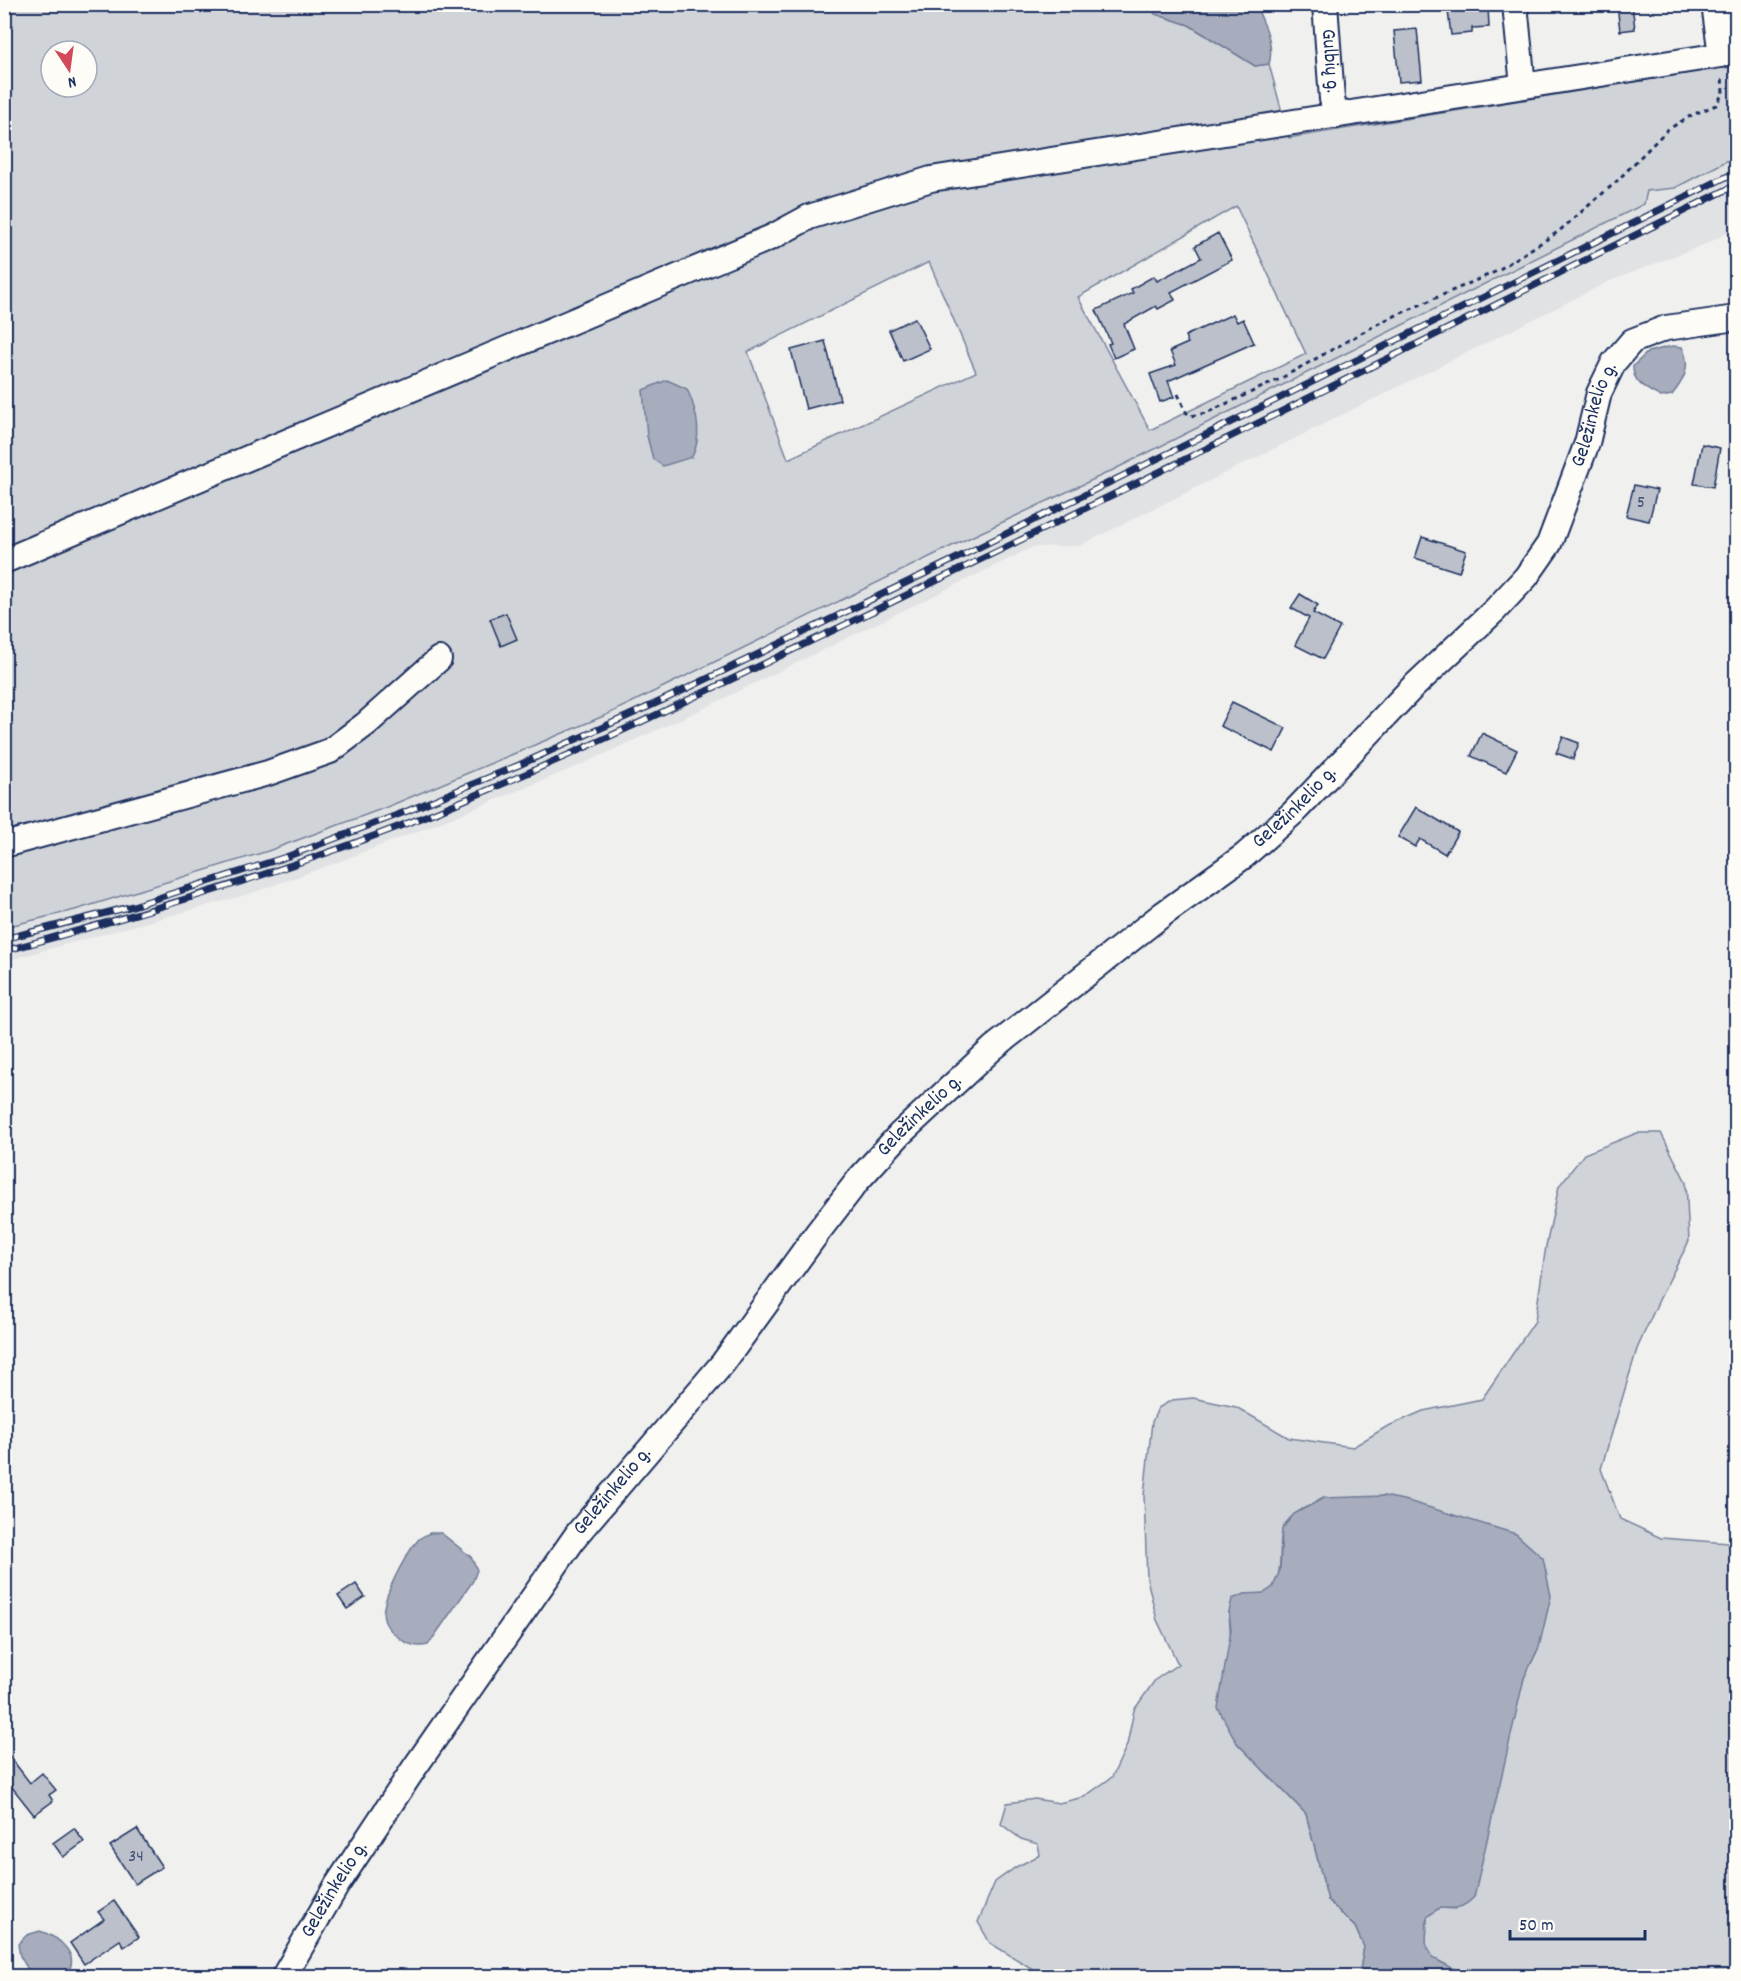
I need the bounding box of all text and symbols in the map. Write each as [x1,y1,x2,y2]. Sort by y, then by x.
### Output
street label: Gulbių g. [1312,28,1347,94]
north arrow [39,39,99,99]
text: N [65,69,78,93]
street label: Geležinkelio g. [1564,358,1626,472]
house number: 5 [1637,491,1645,516]
street label: Geležinkelio g. [1246,760,1345,857]
street label: Geležinkelio g. [870,1068,970,1164]
street label: Geležinkelio g. [566,1441,660,1543]
street label: Geležinkelio g. [294,1836,377,1944]
house number: 34 [128,1845,144,1870]
scale bar [1510,1903,1645,1941]
text: 50 m [1519,1914,1554,1939]

